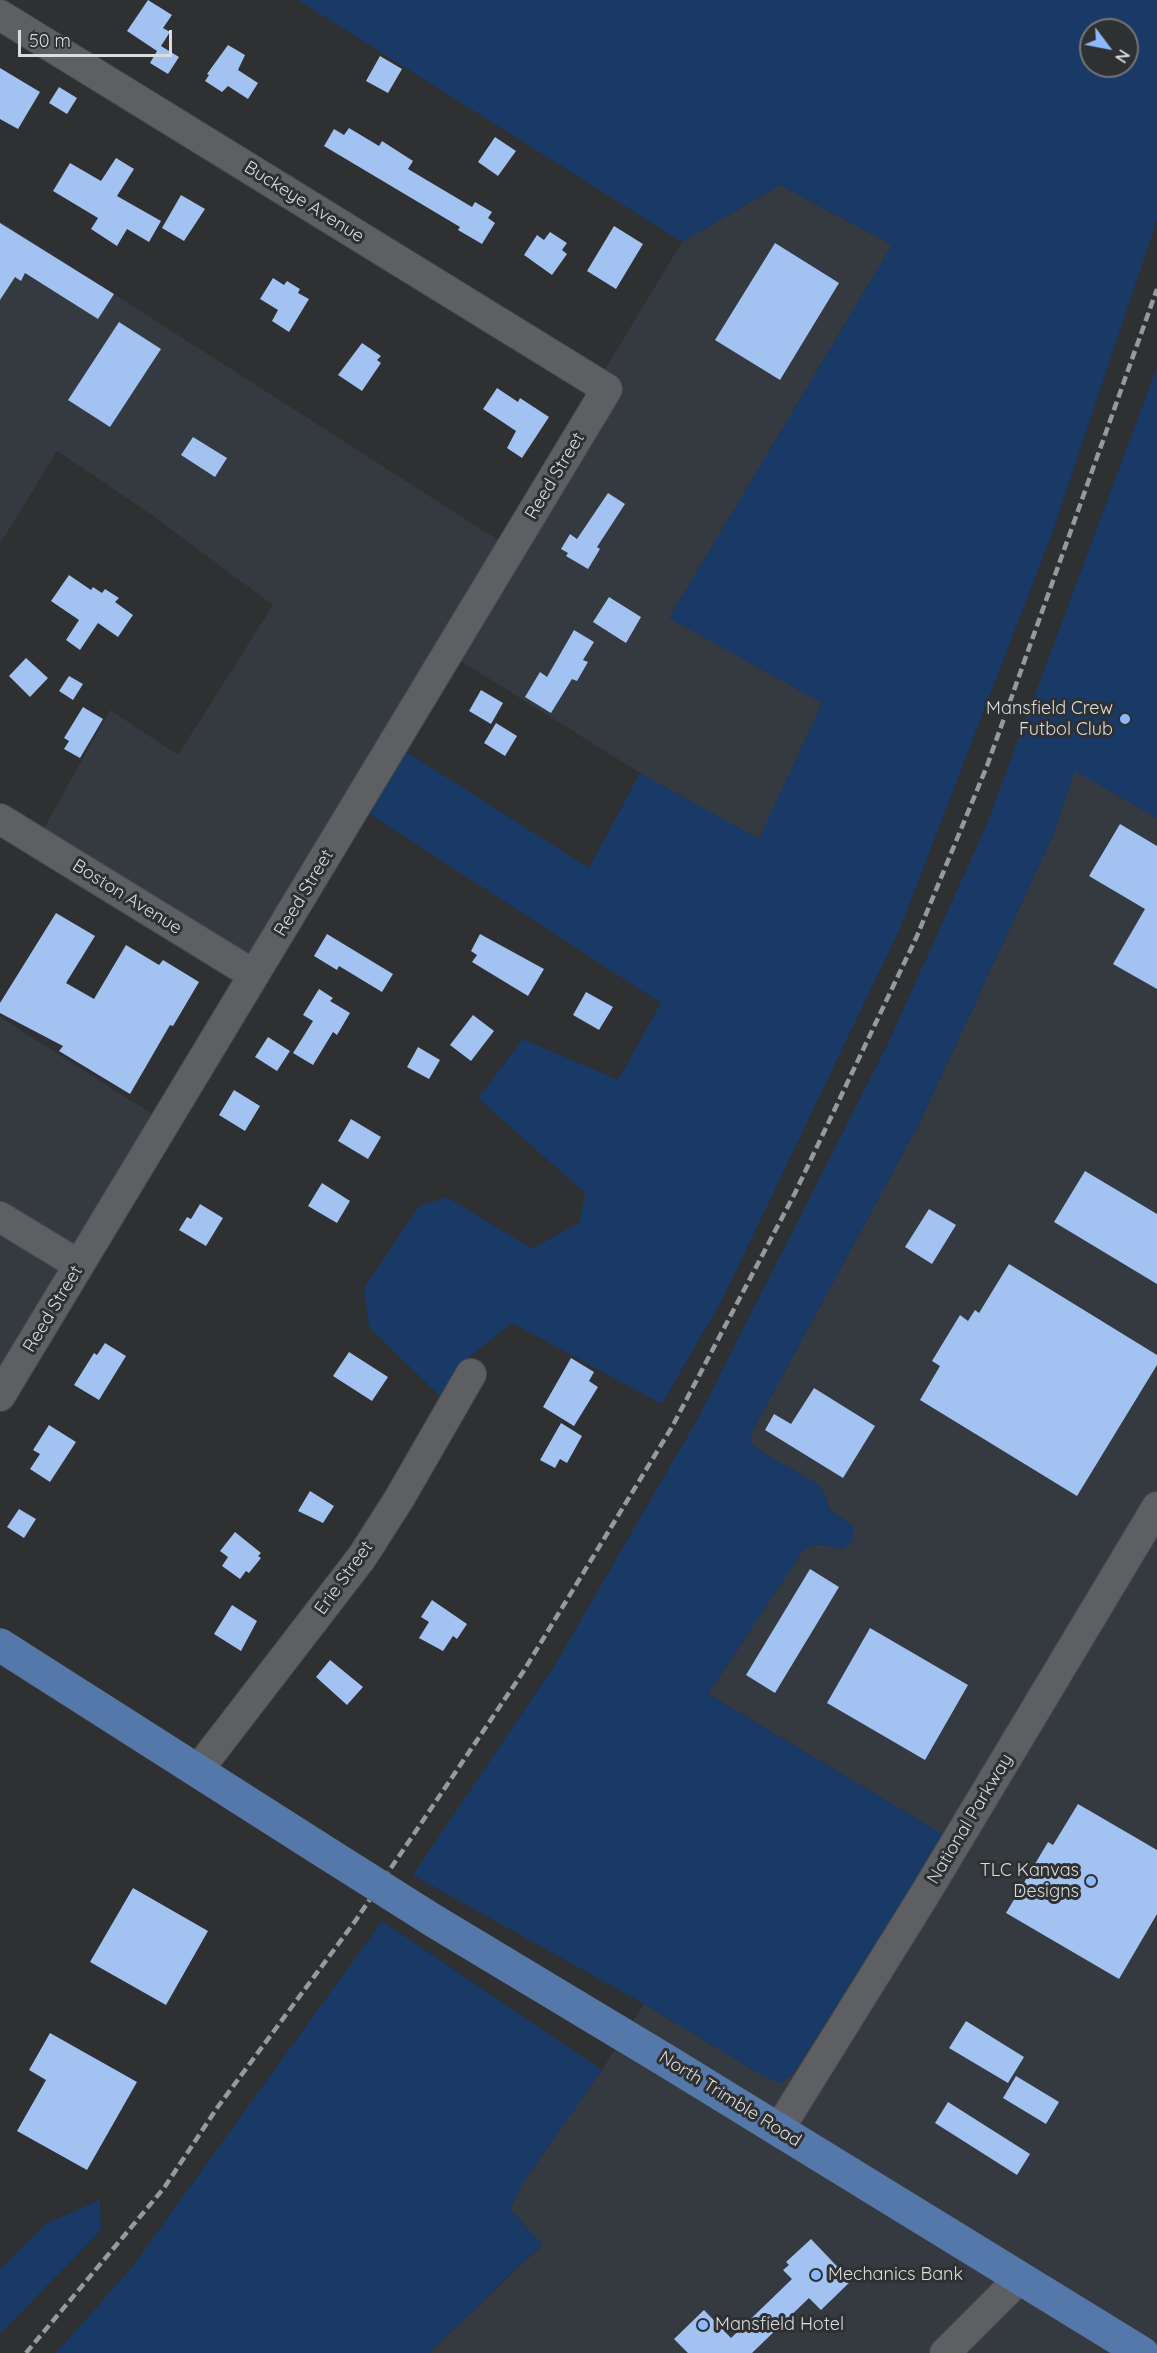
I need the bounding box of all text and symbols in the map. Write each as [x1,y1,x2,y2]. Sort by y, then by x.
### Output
scale bar [21,18,176,56]
north arrow [1079,18,1139,78]
text: 50 m [29,29,71,52]
text: N [1111,46,1134,67]
street label: Buckeye Avenue [240,156,368,248]
street label: Reed Street [521,429,589,523]
place label: Mansfield Crew Futbol Club [986,698,1113,740]
marker: Mansfield Crew Futbol Club [1118,712,1132,726]
street label: Reed Street [270,846,338,940]
street label: Boston Avenue [68,855,186,939]
street label: Reed Street [19,1262,87,1356]
street label: Erie Street [310,1537,378,1619]
street label: National Parkway [923,1750,1017,1888]
place label: TLC Kanvas Designs [980,1860,1079,1902]
marker: TLC Kanvas Designs [1084,1874,1098,1888]
street label: North Trimble Road [655,2046,805,2152]
place label: Mechanics Bank [828,2264,963,2286]
marker: Mechanics Bank [809,2268,823,2282]
place label: Mansfield Hotel [715,2314,844,2336]
marker: Mansfield Hotel [696,2318,710,2332]

